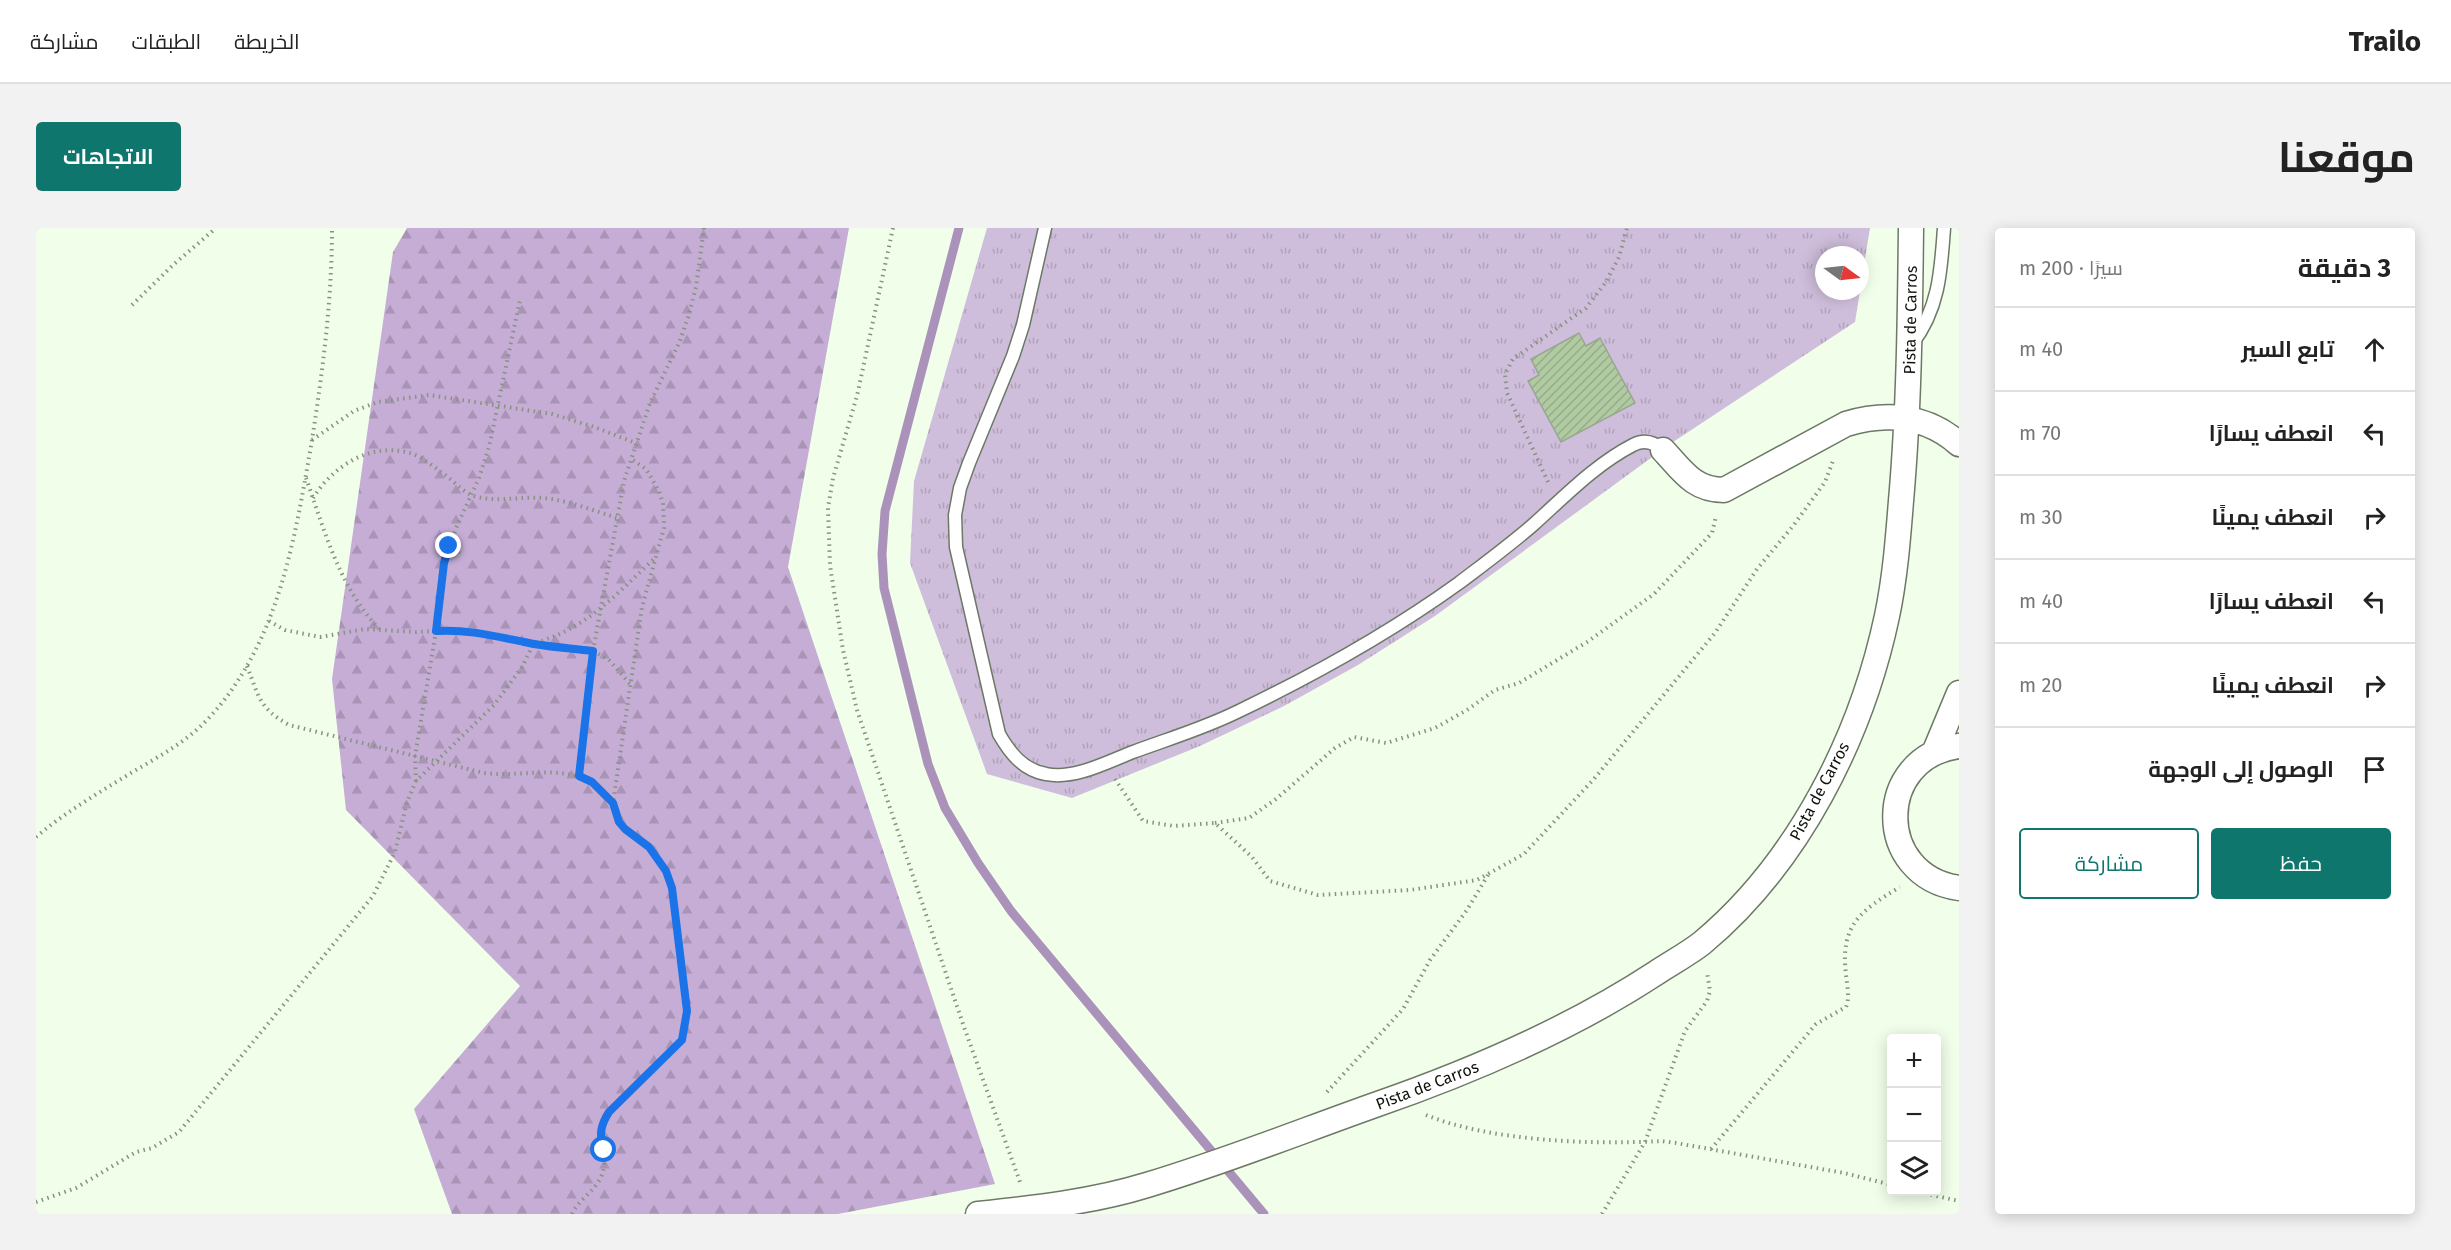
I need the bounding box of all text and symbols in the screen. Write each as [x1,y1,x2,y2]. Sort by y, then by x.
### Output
text: Trailo [2349,25,2421,58]
text: مشاركة [30,29,99,55]
text: الطبقات [132,29,201,55]
text: الخريطة [234,29,300,55]
button: الاتجاهات [36,122,181,191]
text: موقعنا [2278,133,2415,183]
north arrow [1815,246,1869,300]
text: 3 دقيقة [2298,253,2391,284]
text: سيرًا · 200 m [2019,256,2123,280]
street label: Pista de Carros [1900,266,1921,374]
icon: ahead [2358,333,2391,366]
text: تابع السير [2241,336,2334,363]
text: 40 m [2019,337,2063,361]
icon: left [2358,417,2391,450]
text: انعطف يسارًا [2209,420,2334,447]
text: 70 m [2019,421,2061,445]
icon: right [2358,501,2391,534]
text: انعطف يمينًا [2212,504,2334,531]
text: 30 m [2019,505,2063,529]
route end [435,532,461,558]
icon: left [2358,585,2391,618]
text: انعطف يسارًا [2209,588,2334,615]
text: 40 m [2019,589,2063,613]
icon: right [2358,669,2391,702]
text: انعطف يمينًا [2212,672,2334,699]
text: 20 m [2019,673,2063,697]
street label: Pista de Carros [1786,739,1853,844]
icon: arrive [2358,753,2391,786]
text: الوصول إلى الوجهة [2148,756,2334,783]
button: مشاركة [2019,828,2199,899]
button: حفظ [2211,828,2391,899]
map controls [1887,1034,1941,1196]
button: + [1887,1034,1941,1088]
street label: Pista de Carros [1373,1057,1481,1114]
button: − [1887,1088,1941,1142]
route start [590,1136,616,1162]
button: layers [1887,1142,1941,1196]

